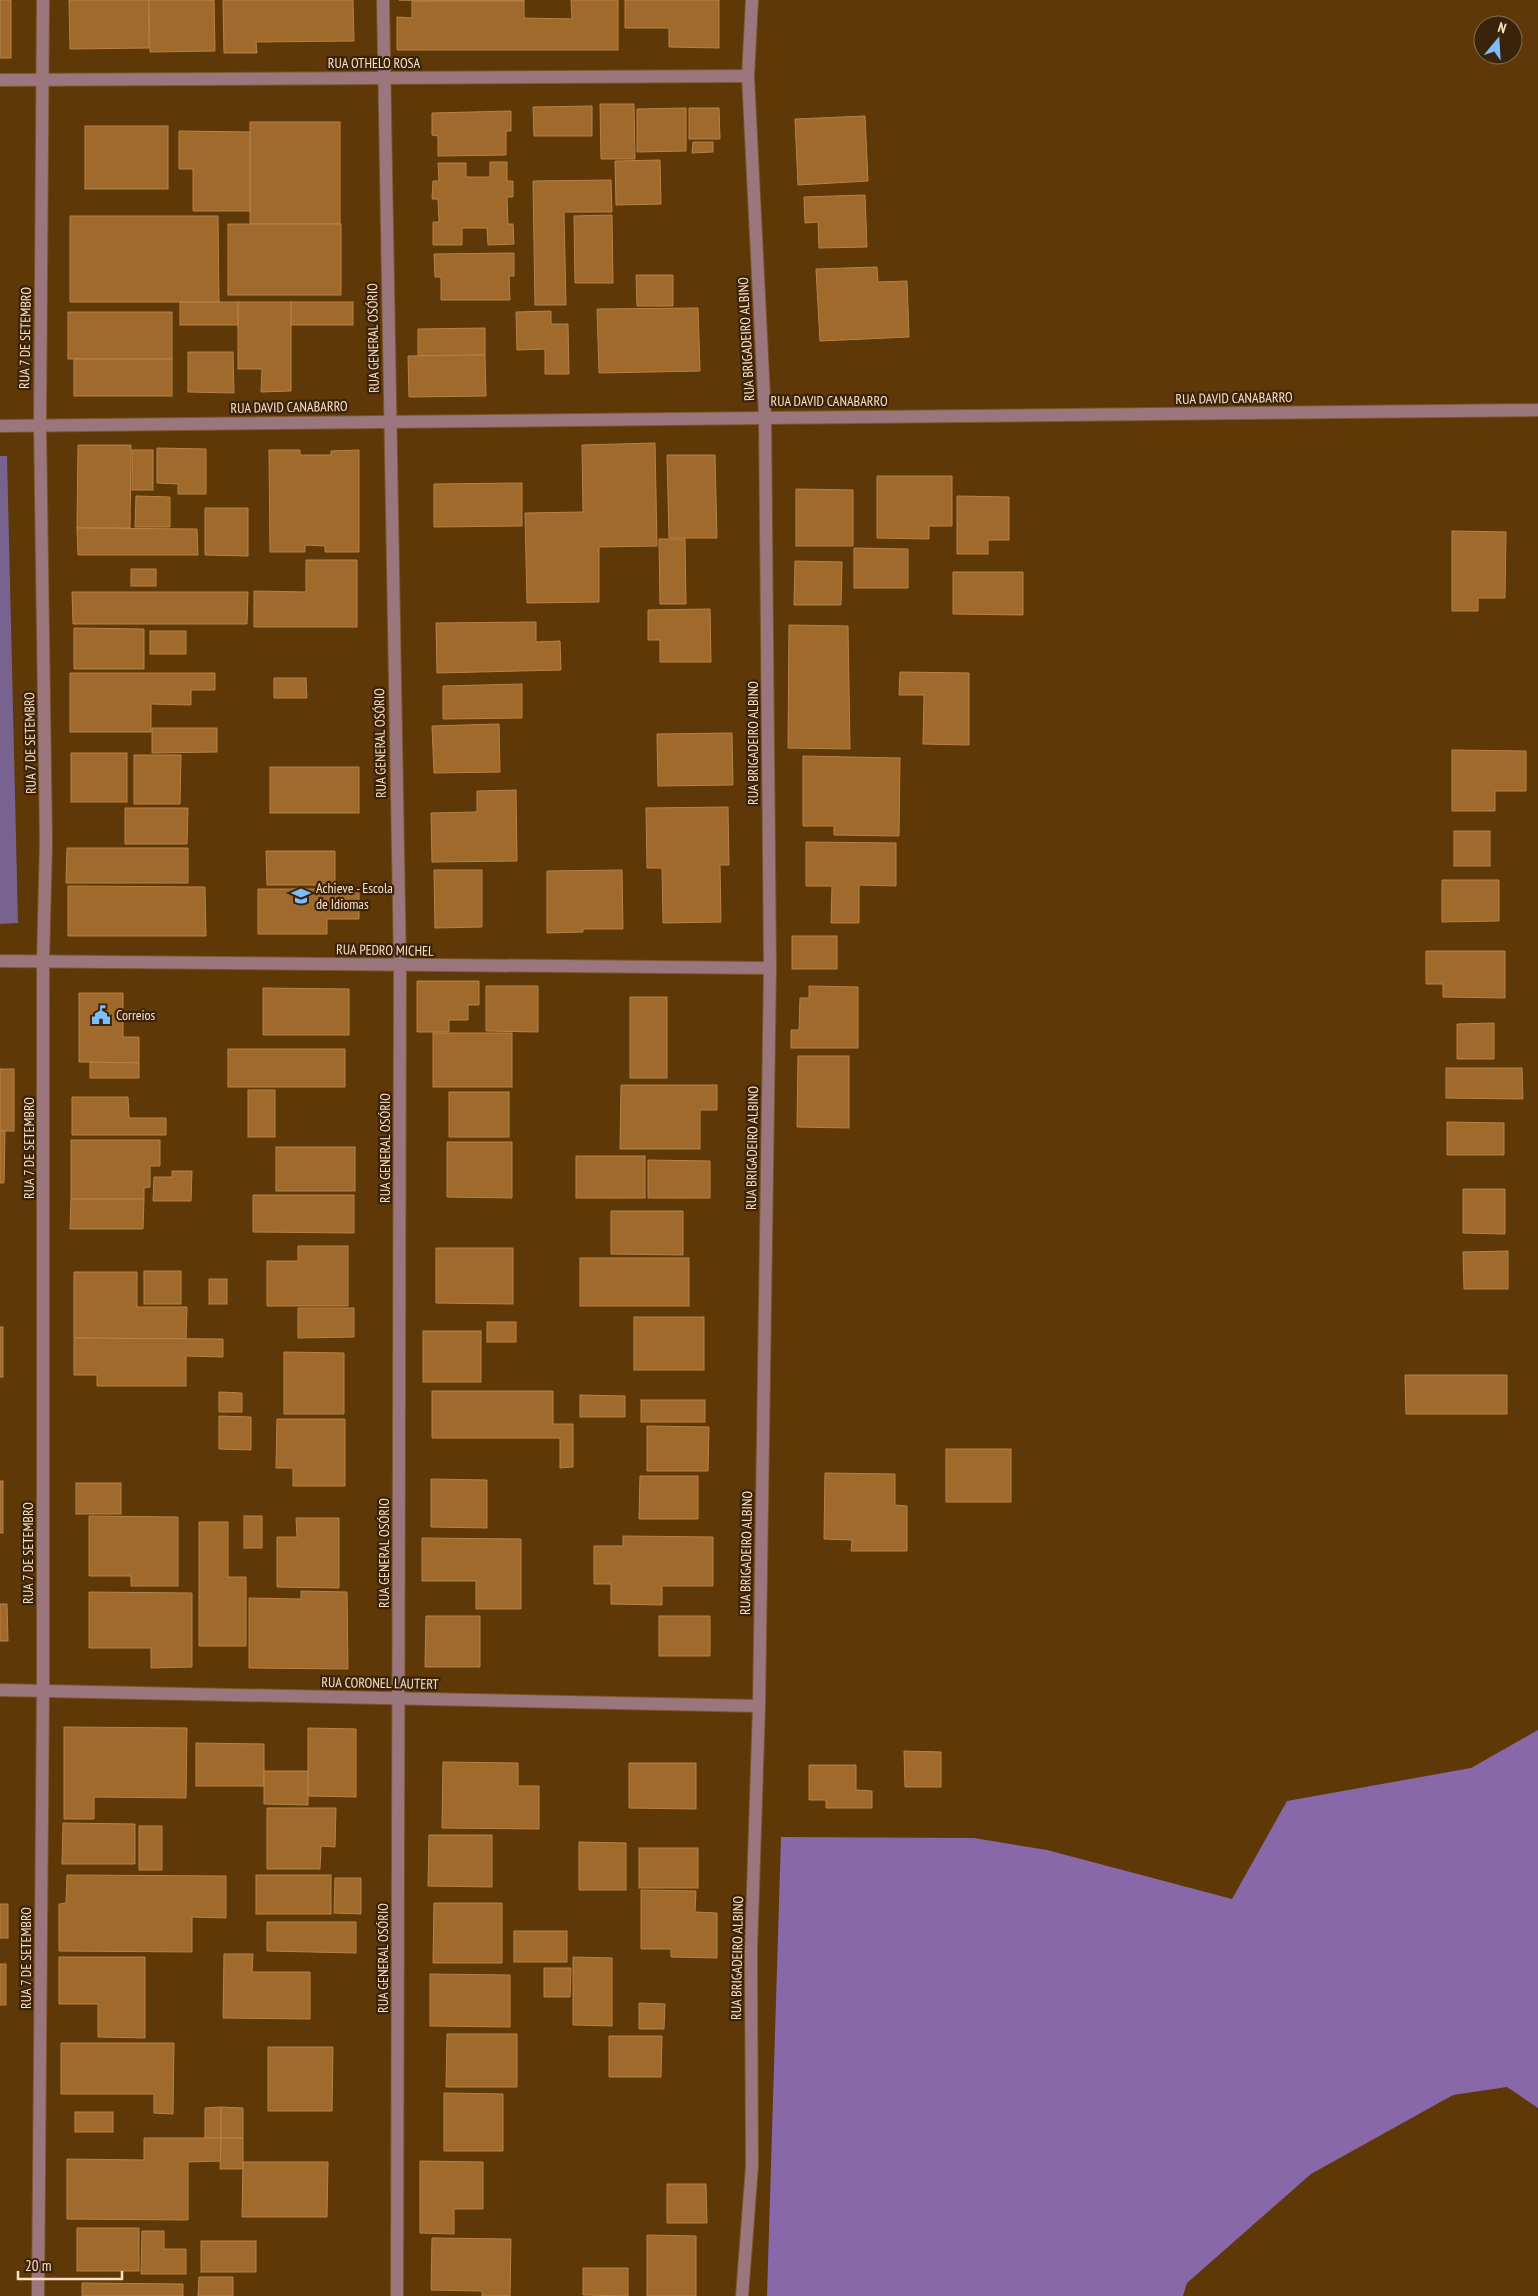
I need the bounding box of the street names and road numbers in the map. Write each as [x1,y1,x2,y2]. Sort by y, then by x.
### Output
street label: RUA OTHELO ROSA [328,54,421,72]
street label: RUA BRIGADEIRO ALBINO [734,276,758,401]
street label: RUA GENERAL OSÓRIO [363,283,383,393]
street label: RUA 7 DE SETEMBRO [15,287,35,389]
street label: RUA DAVID CANABARRO [1175,388,1293,408]
street label: RUA DAVID CANABARRO [770,392,888,410]
street label: RUA DAVID CANABARRO [230,397,348,417]
street label: RUA BRIGADEIRO ALBINO [744,681,762,805]
street label: RUA GENERAL OSÓRIO [370,688,390,798]
street label: RUA 7 DE SETEMBRO [20,692,40,794]
street label: RUA PEDRO MICHEL [336,940,434,960]
street label: RUA BRIGADEIRO ALBINO [742,1086,762,1210]
street label: RUA GENERAL OSÓRIO [376,1093,394,1203]
street label: RUA 7 DE SETEMBRO [20,1097,38,1199]
street label: RUA BRIGADEIRO ALBINO [736,1491,756,1615]
street label: RUA GENERAL OSÓRIO [375,1498,393,1608]
street label: RUA 7 DE SETEMBRO [19,1502,37,1604]
street label: RUA CORONEL LAUTERT [321,1673,439,1693]
street label: RUA BRIGADEIRO ALBINO [727,1896,747,2020]
street label: RUA GENERAL OSÓRIO [374,1903,392,2013]
street label: RUA 7 DE SETEMBRO [17,1907,35,2009]

